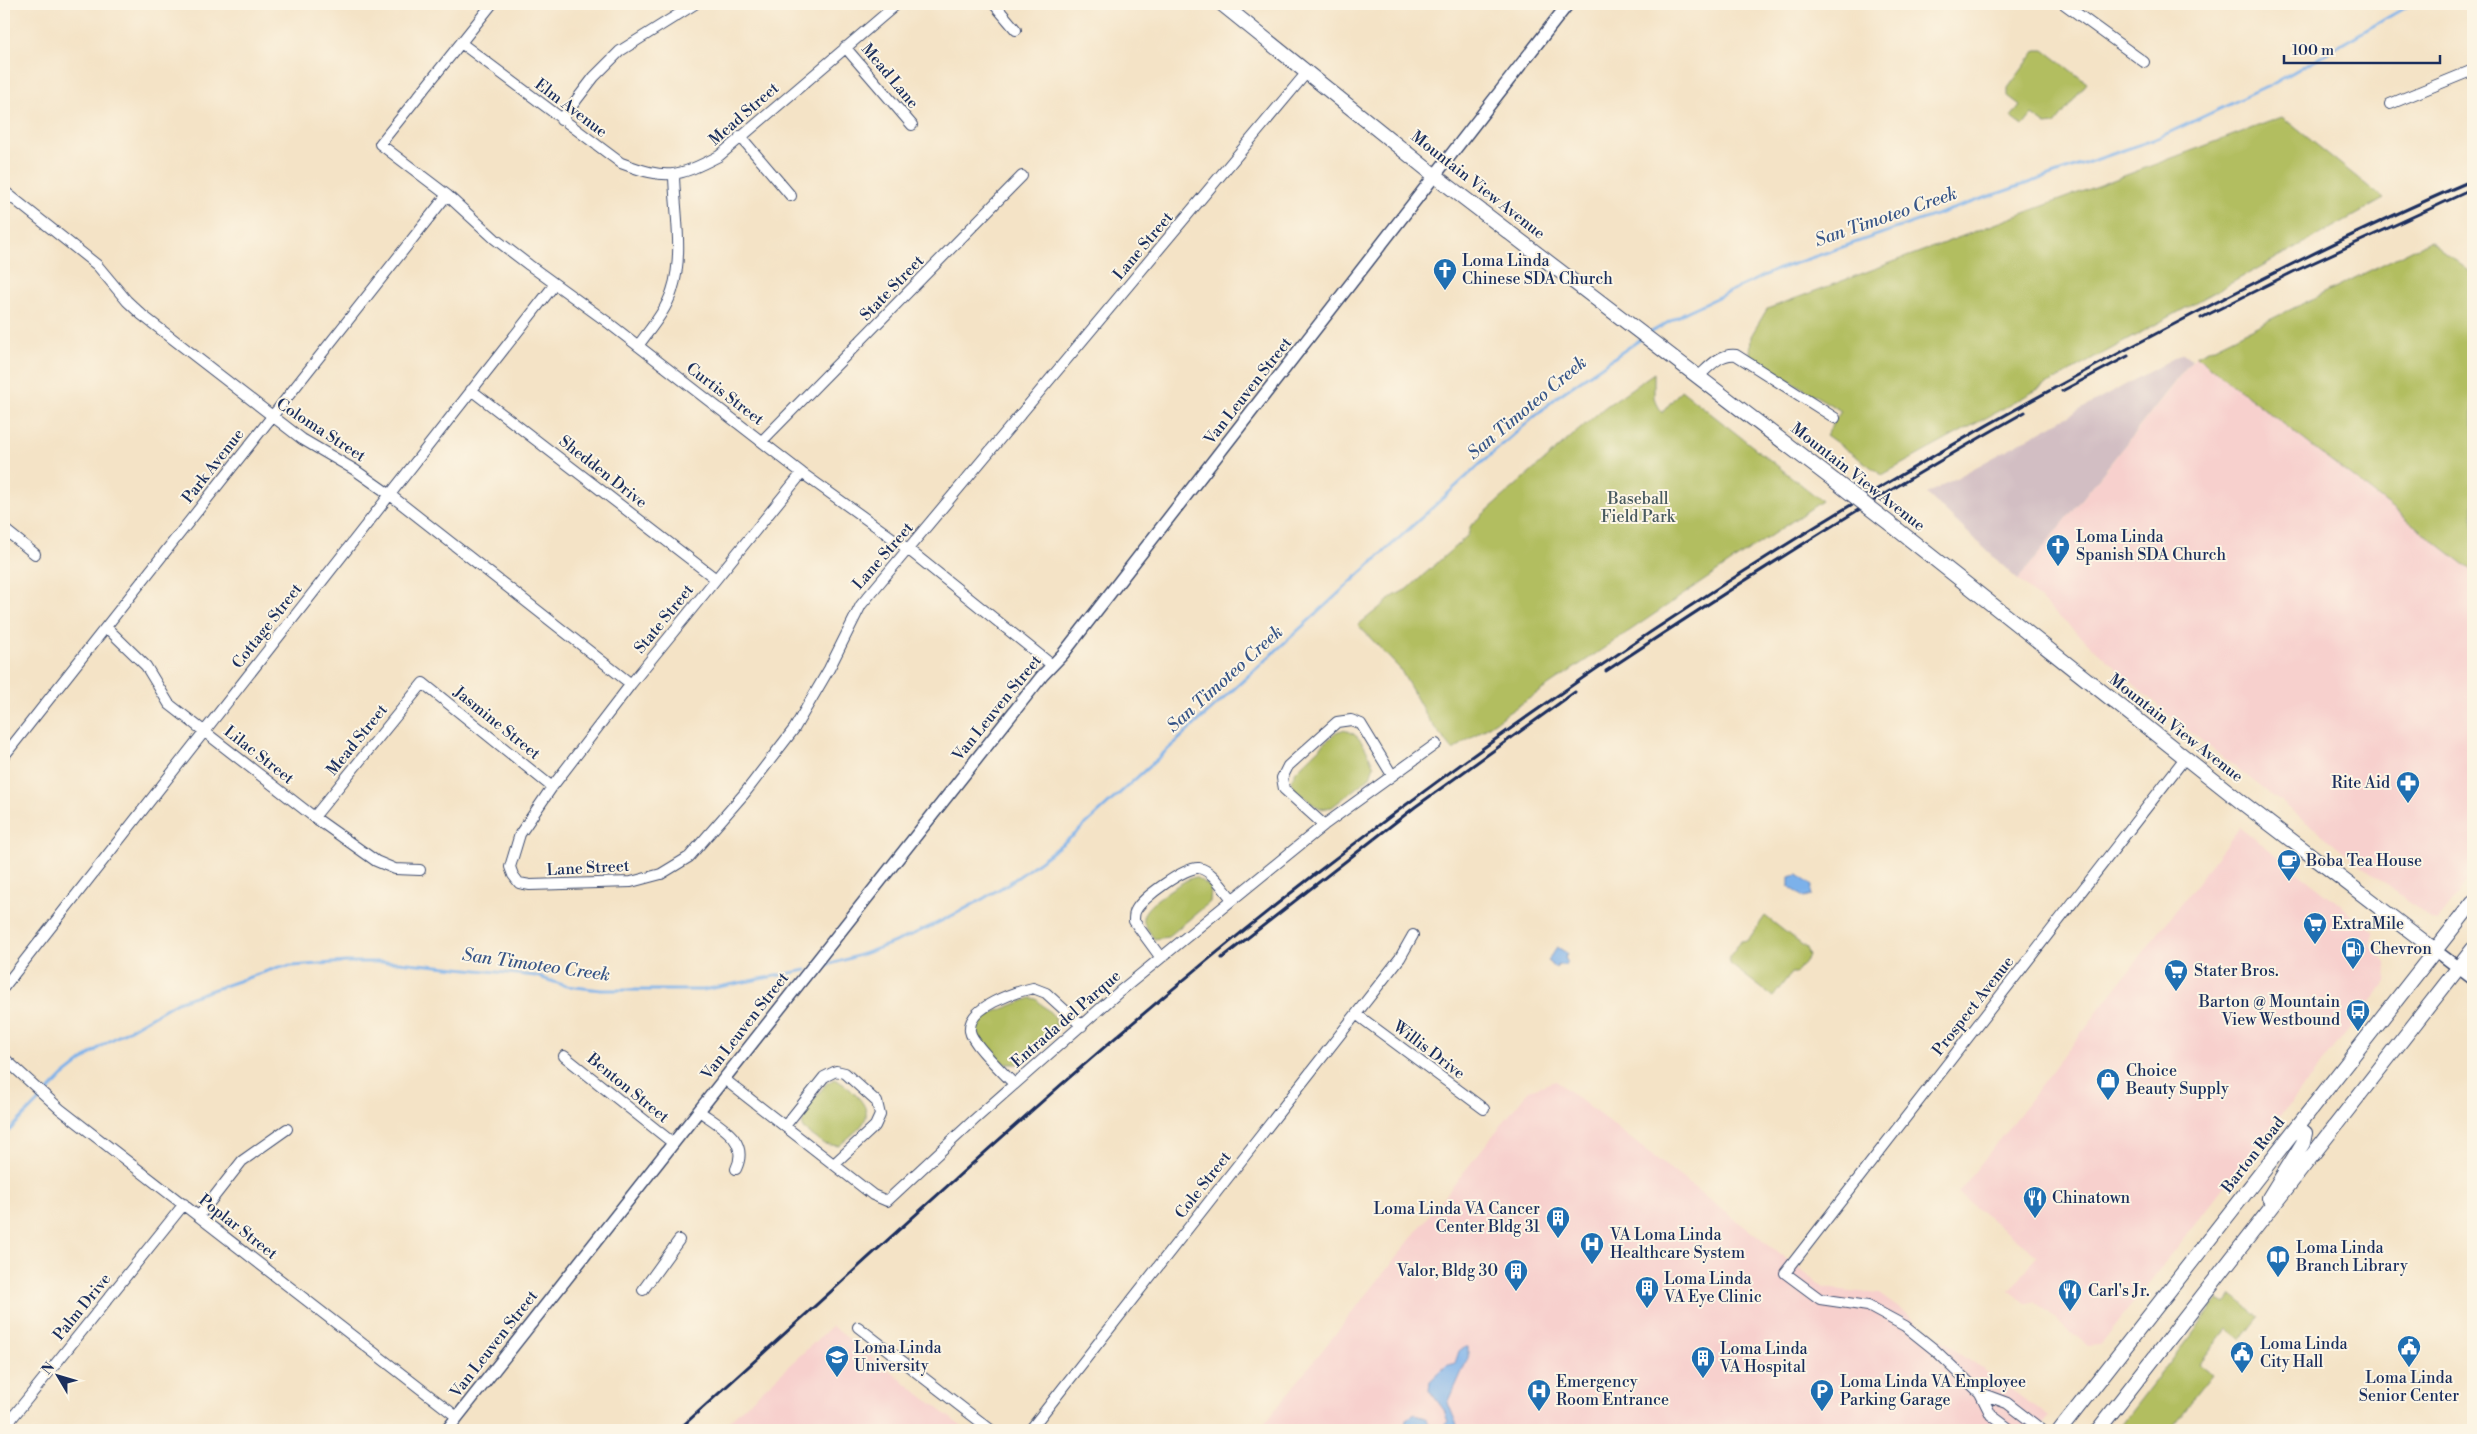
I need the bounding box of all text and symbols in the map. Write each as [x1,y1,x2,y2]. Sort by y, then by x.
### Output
scale bar [2284,32,2441,64]
street label: Mead Lane [857,39,923,113]
text: 100 m [2292,41,2334,60]
street label: Elm Avenue [531,74,611,142]
street label: Mead Street [705,78,783,150]
street label: Mountain View Avenue [1407,126,1549,244]
water label: San Timoteo Creek [1812,182,1960,252]
street label: Lane Street [1109,208,1178,284]
street label: State Street [856,251,928,325]
place label: Loma Linda Chinese SDA Church [1462,251,1613,289]
church icon: Loma Linda Chinese SDA Church [1432,257,1458,291]
street label: Van Leuven Street [1199,333,1296,450]
water label: San Timoteo Creek [1463,351,1591,465]
street label: Curtis Street [682,358,768,430]
street label: Coloma Street [273,394,370,467]
street label: Mountain View Avenue [1787,418,1929,536]
street label: Park Avenue [178,425,248,507]
street label: Shedden Drive [555,431,651,513]
park label: Baseball Field Park [1601,489,1677,527]
street label: Lane Street [848,518,918,594]
place label: Loma Linda Spanish SDA Church [2076,527,2227,565]
church icon: Loma Linda Spanish SDA Church [2045,533,2071,567]
street label: Cottage Street [228,579,307,673]
street label: State Street [630,580,698,658]
water label: San Timoteo Creek [1162,621,1288,737]
street label: Van Leuven Street [947,651,1046,766]
street label: Mountain View Avenue [2105,669,2247,787]
street label: Jasmine Street [449,681,545,764]
street label: Mead Street [322,700,392,780]
street label: Lilac Street [220,721,298,789]
pharmacy icon: Rite Aid [2395,770,2421,804]
place label: Rite Aid [2332,773,2390,793]
cafe icon: Boba Tea House [2276,848,2302,882]
place label: Boba Tea House [2305,851,2422,871]
street label: Lane Street [546,856,630,880]
supermarket icon: ExtraMile [2302,911,2328,945]
place label: ExtraMile [2332,914,2404,934]
fuel station icon: Chevron [2340,936,2366,970]
place label: Chevron [2370,939,2432,959]
water label: San Timoteo Creek [461,943,611,987]
street label: Prospect Avenue [1928,952,2018,1060]
supermarket icon: Stater Bros. [2163,958,2189,992]
place label: Stater Bros. [2194,961,2279,981]
street label: Entrada del Parque [1007,966,1125,1072]
street label: Van Leuven Street [696,968,793,1085]
place label: Barton @ Mountain View Westbound [2198,992,2340,1030]
bus stop icon: Barton @ Mountain View Westbound [2345,998,2371,1032]
street label: Willis Drive [1388,1016,1469,1084]
street label: Benton Street [582,1048,673,1127]
place label: Choice Beauty Supply [2125,1061,2229,1099]
shop icon: Choice Beauty Supply [2095,1067,2121,1101]
street label: Barton Road [2216,1113,2289,1198]
street label: Cole Street [1171,1147,1236,1223]
restaurant icon: Chinatown [2022,1185,2048,1219]
place label: Chinatown [2052,1188,2131,1208]
street label: Poplar Street [195,1190,282,1264]
place label: Loma Linda VA Cancer Center Bldg 31 [1374,1199,1540,1237]
building icon: Loma Linda VA Cancer Center Bldg 31 [1545,1205,1571,1239]
place label: VA Loma Linda Healthcare System [1609,1225,1745,1263]
hospital icon: VA Loma Linda Healthcare System [1579,1231,1605,1265]
place label: Loma Linda Branch Library [2295,1238,2408,1276]
library icon: Loma Linda Branch Library [2265,1244,2291,1278]
building icon: Valor, Bldg 30 [1503,1258,1529,1292]
place label: Valor, Bldg 30 [1396,1261,1498,1281]
street label: Palm Drive [49,1269,115,1345]
place label: Loma Linda VA Eye Clinic [1663,1269,1762,1307]
building icon: Loma Linda VA Eye Clinic [1634,1275,1660,1309]
restaurant icon: Carl's Jr. [2057,1278,2083,1312]
place label: Carl's Jr. [2088,1281,2150,1301]
street label: Van Leuven Street [445,1286,542,1403]
place label: Loma Linda City Hall [2260,1334,2348,1372]
public building icon: Loma Linda Senior Center [2396,1334,2422,1368]
place label: Loma Linda University [854,1338,942,1376]
place label: Loma Linda VA Hospital [1719,1339,1808,1377]
public building icon: Loma Linda City Hall [2229,1340,2255,1374]
school or university icon: Loma Linda University [824,1344,850,1378]
building icon: Loma Linda VA Hospital [1690,1345,1716,1379]
north arrow [32,1352,82,1402]
text: N [38,1359,59,1379]
place label: Loma Linda Senior Center [2359,1368,2459,1406]
place label: Emergency Room Entrance [1556,1372,1669,1410]
place label: Loma Linda VA Employee Parking Garage [1840,1372,2026,1410]
hospital icon: Emergency Room Entrance [1526,1378,1552,1412]
parking icon: Loma Linda VA Employee Parking Garage [1809,1378,1835,1412]

